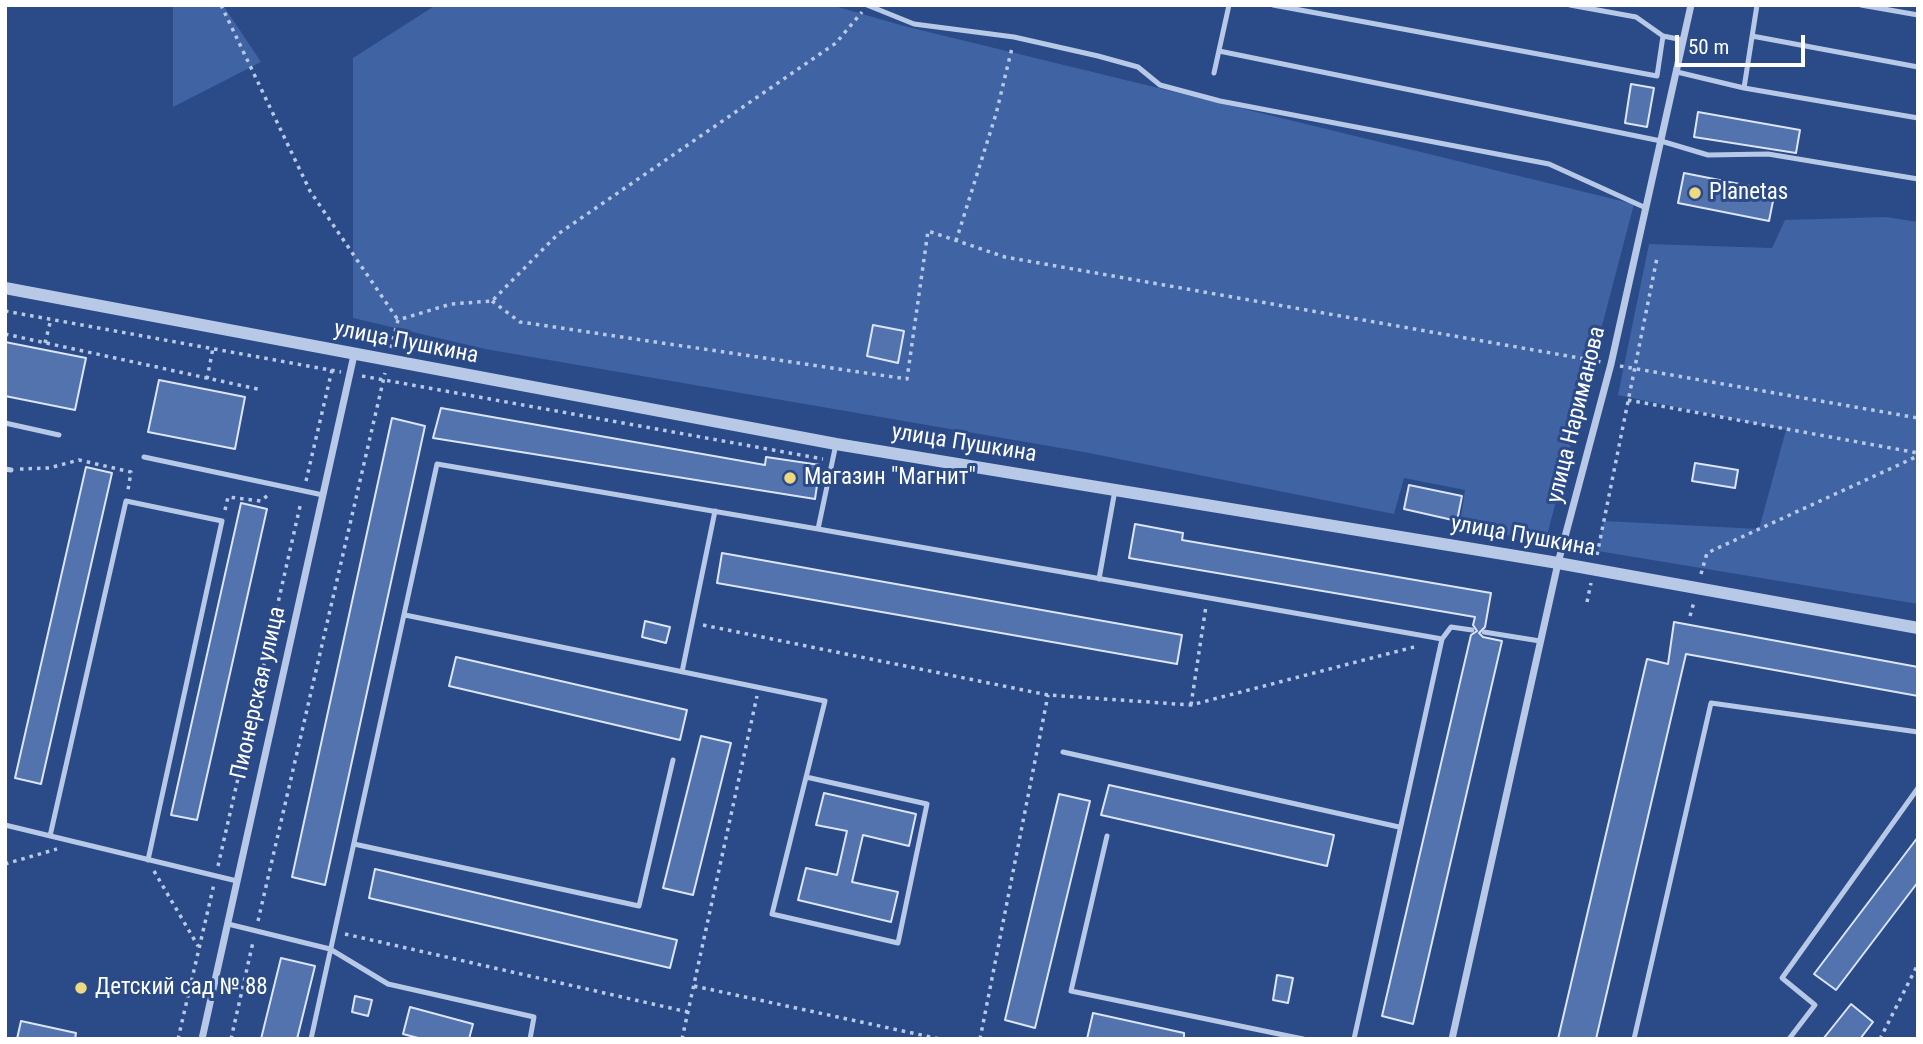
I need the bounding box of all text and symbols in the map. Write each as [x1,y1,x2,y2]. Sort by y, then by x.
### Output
scale bar [1678,21,1808,65]
text: 50 m [1688,35,1729,59]
place label: Planetas [1709,179,1788,207]
marker: Planetas [1687,185,1703,201]
street label: улица Пушкина [331,315,481,371]
street label: улица Нариманова [1542,324,1612,506]
street label: улица Пушкина [890,419,1038,469]
place label: Магазин "Магнит" [804,464,976,492]
marker: Магазин "Магнит" [782,470,798,486]
street label: улица Пушкина [1448,511,1598,563]
street label: Пионерская улица [226,604,292,782]
place label: Детский сад № 88 [95,974,268,1002]
marker: Детский сад № 88 [73,980,89,996]

